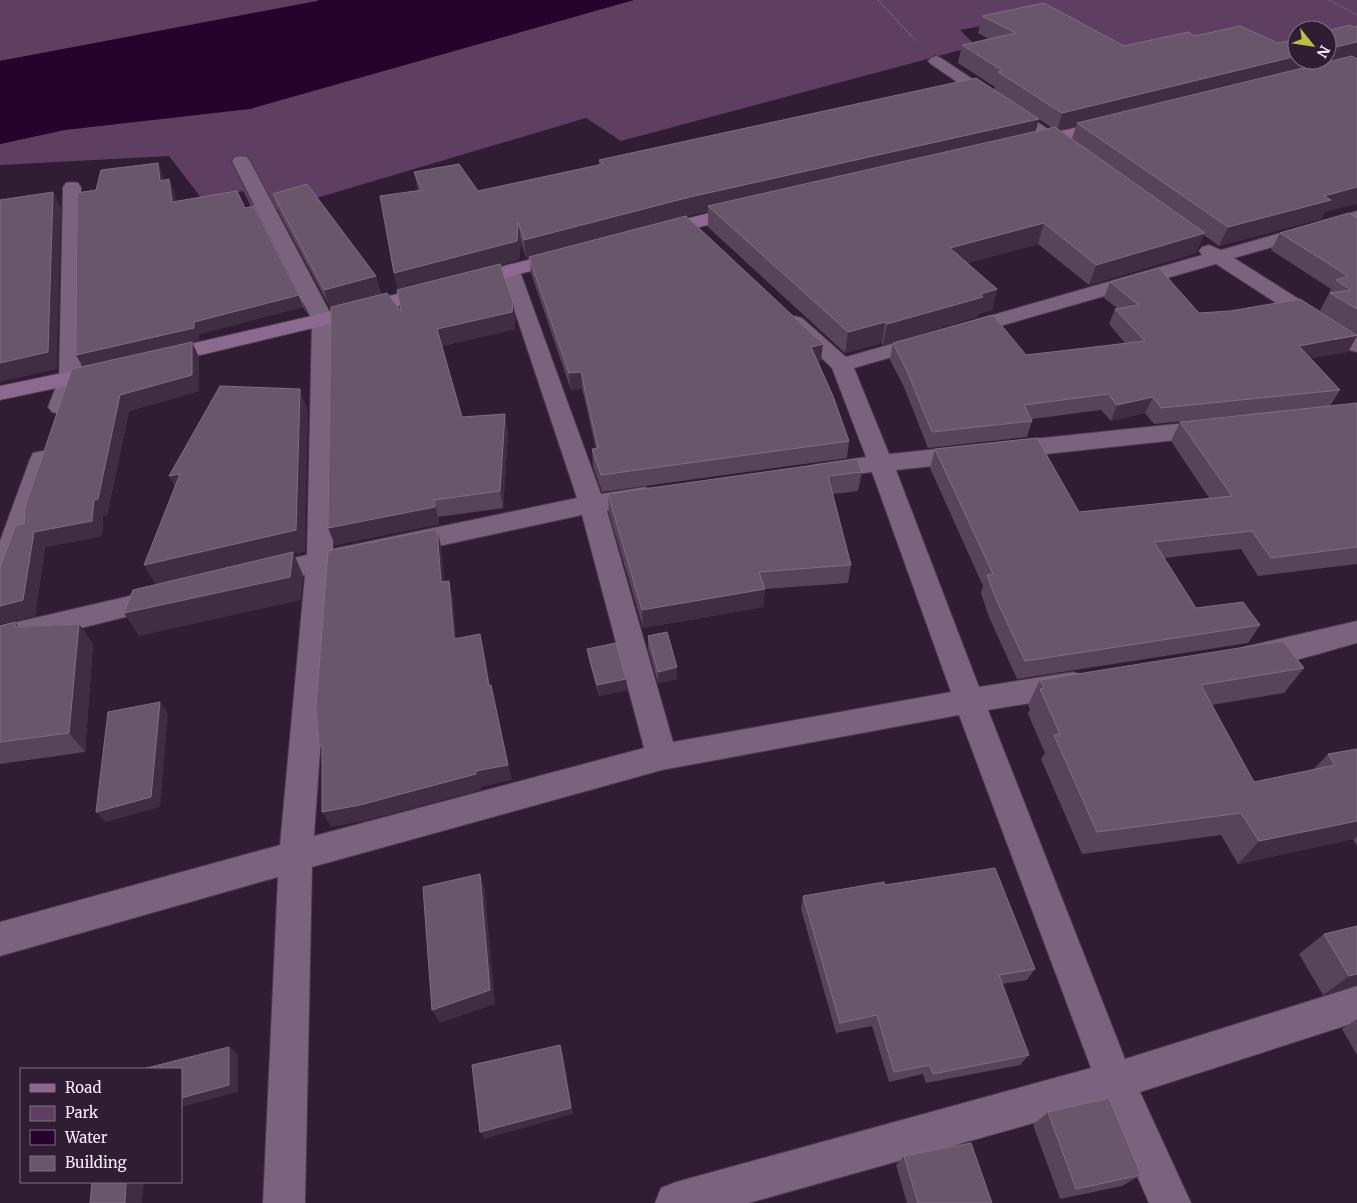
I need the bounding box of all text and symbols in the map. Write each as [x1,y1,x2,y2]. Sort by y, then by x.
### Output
north arrow [1287,20,1337,70]
text: N [1313,42,1334,61]
legend [20,1068,182,1183]
text: Road [65,1078,101,1097]
text: Park [65,1103,99,1122]
text: Water [64,1128,108,1147]
text: Building [65,1153,127,1172]

